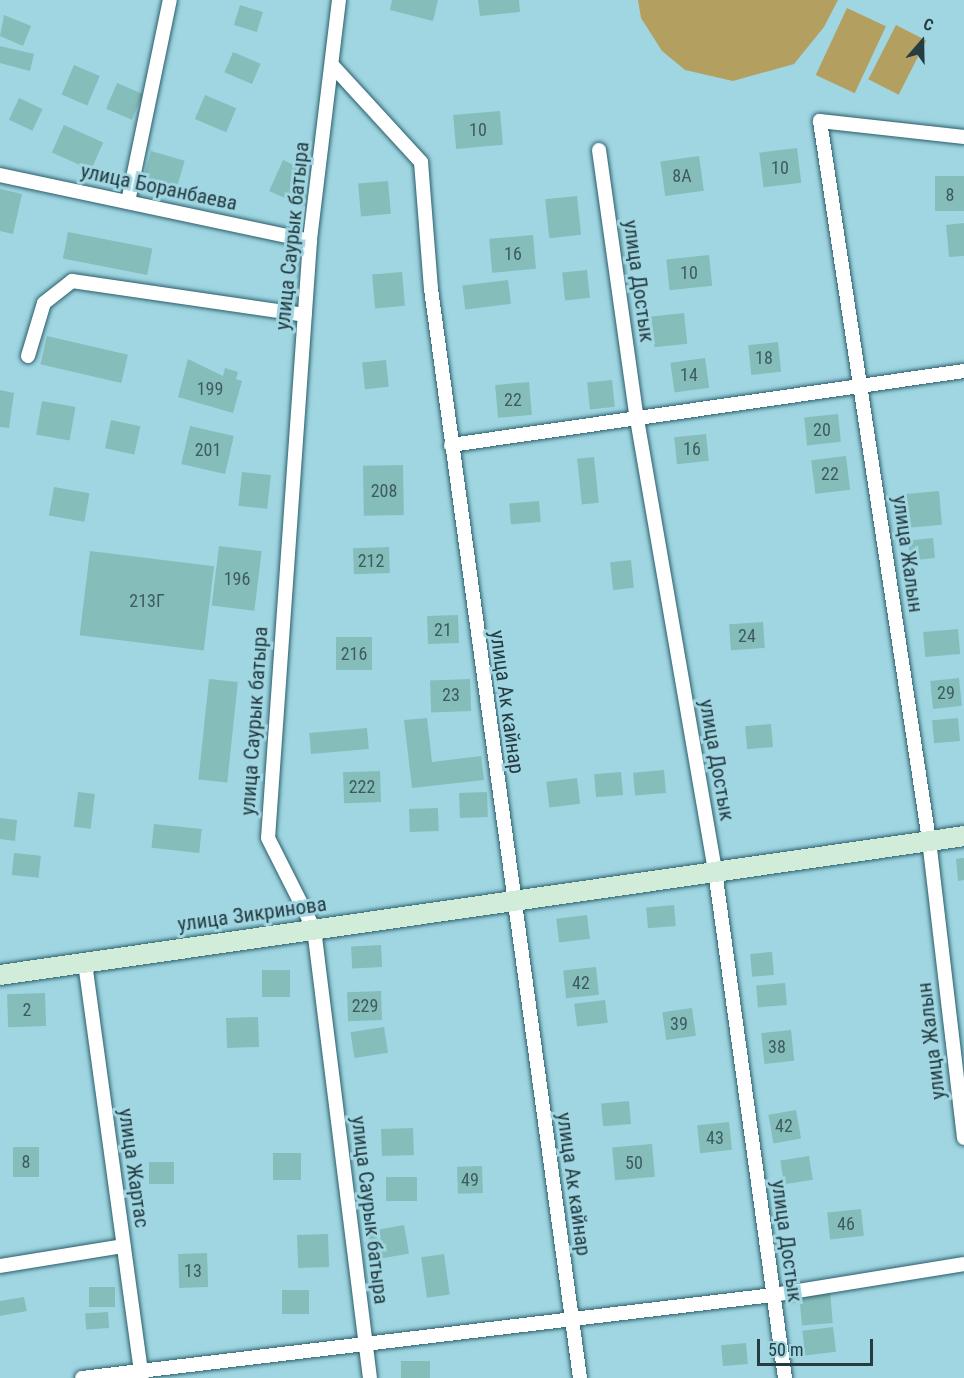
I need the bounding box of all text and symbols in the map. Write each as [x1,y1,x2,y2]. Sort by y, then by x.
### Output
north arrow [892,12,952,72]
text: С [921,14,936,35]
house number: 10 [469,119,487,141]
street label: улица Саурык батыра [270,140,314,332]
house number: 10 [771,157,789,179]
street label: улица Боранбаева [78,158,240,216]
house number: 8А [672,165,692,187]
house number: 8 [946,184,954,206]
street label: улица Достык [618,218,660,344]
house number: 16 [504,243,522,265]
house number: 10 [680,262,698,284]
house number: 18 [755,347,773,369]
house number: 14 [680,364,698,386]
house number: 199 [197,378,223,400]
house number: 22 [504,389,522,411]
house number: 20 [813,419,831,441]
house number: 16 [683,438,701,460]
house number: 201 [195,439,221,461]
house number: 22 [821,463,839,485]
house number: 208 [371,480,397,502]
street label: улица Жалын [887,494,929,614]
house number: 212 [358,550,384,572]
house number: 196 [224,568,250,590]
house number: 213Г [129,590,165,612]
house number: 21 [434,619,452,641]
house number: 24 [738,625,756,647]
street label: улица Саурык батыра [235,626,273,816]
street label: улица Ак кайнар [484,629,530,775]
house number: 216 [341,643,367,665]
house number: 29 [937,682,955,704]
house number: 23 [442,684,460,706]
street label: улица Достык [694,697,740,823]
house number: 222 [349,776,375,798]
street label: улица Зикринова [176,891,328,937]
house number: 42 [572,972,590,994]
street label: улица Жалын [911,981,951,1101]
house number: 229 [352,995,378,1017]
house number: 2 [23,999,31,1021]
house number: 39 [670,1013,688,1035]
house number: 38 [768,1036,786,1058]
street label: улица Жартас [113,1107,155,1229]
street label: улица Ак кайнар [551,1111,597,1257]
street label: улица Саурык батыра [346,1114,394,1306]
house number: 42 [775,1115,793,1137]
house number: 43 [706,1127,724,1149]
house number: 8 [22,1151,30,1173]
house number: 50 [625,1152,643,1174]
house number: 49 [461,1169,479,1191]
street label: улица Достык [766,1178,808,1304]
house number: 46 [837,1213,855,1235]
house number: 13 [184,1260,202,1282]
scale bar [760,1327,876,1365]
text: 50 m [768,1339,803,1360]

